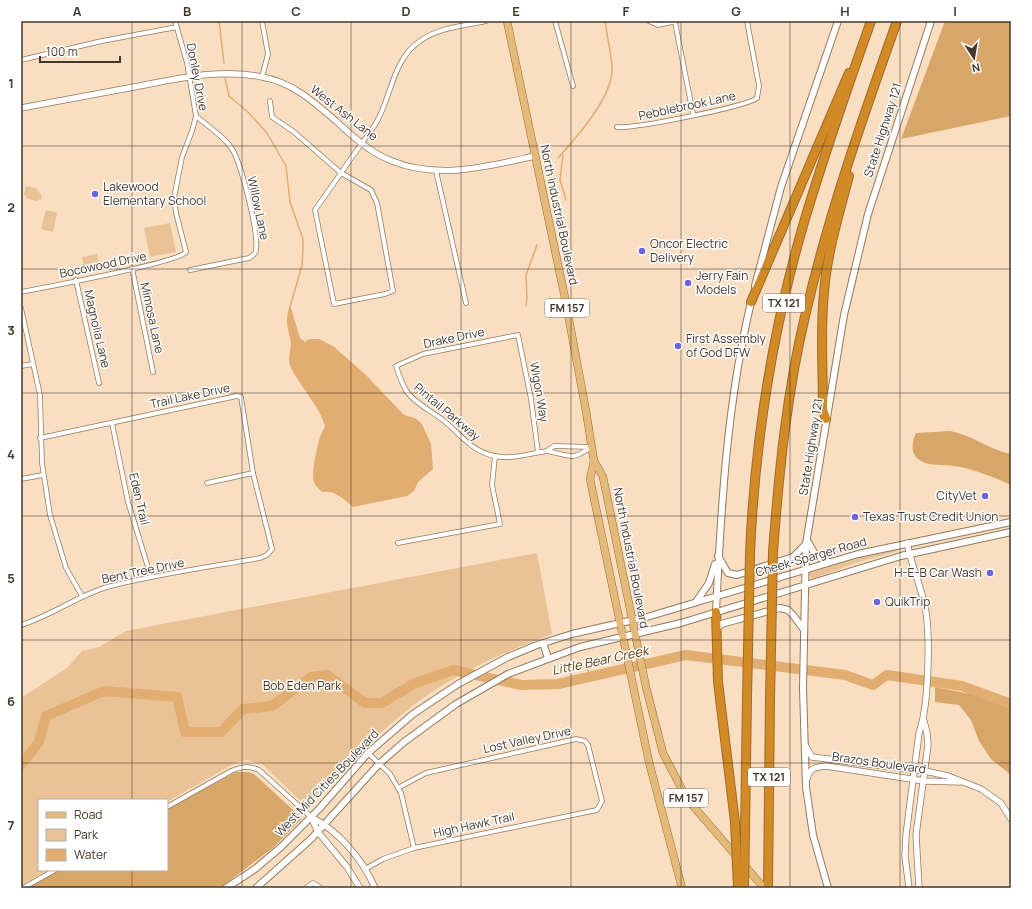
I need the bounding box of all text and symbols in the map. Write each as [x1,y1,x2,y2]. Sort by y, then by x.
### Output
text: A [73,2,82,20]
text: B [183,2,191,20]
text: C [291,2,301,20]
text: D [401,2,411,20]
text: E [512,2,520,20]
text: F [623,2,630,20]
text: G [731,2,741,20]
text: H [840,2,850,20]
text: I [953,2,957,20]
scale bar [40,38,120,64]
north arrow [954,38,994,78]
street label: Donley Drive [183,42,212,112]
text: 100 m [46,43,78,60]
text: N [971,60,982,76]
text: 1 [8,74,14,92]
street label: West Ash Lane [307,81,382,144]
street label: State Highway 121 [859,81,906,179]
street label: Pebblebrook Lane [637,87,737,124]
street label: North Industrial Boulevard [536,143,583,287]
street label: Willow Lane [243,174,274,241]
place label: Lakewood Elementary School [103,178,206,209]
marker: Lakewood Elementary School [90,189,100,199]
text: 2 [7,198,15,216]
place label: Oncor Electric Delivery [650,235,728,266]
marker: Oncor Electric Delivery [637,246,647,256]
street label: Bocowood Drive [58,247,148,282]
place label: Jerry Fain Models [696,267,748,298]
marker: Jerry Fain Models [683,278,693,288]
street label: Mimosa Lane [137,281,168,355]
street label: Magnolia Lane [80,288,115,370]
road number: TX 121 [763,294,805,312]
road number: FM 157 [545,299,589,317]
text: 3 [7,321,15,339]
street label: Drake Drive [422,323,486,352]
place label: First Assembly of God DFW [686,330,767,361]
marker: First Assembly of God DFW [673,341,683,351]
street label: Wigon Way [526,360,553,424]
street label: Trail Lake Drive [148,379,231,412]
street label: Pintail Parkway [410,379,485,445]
street label: State Highway 121 [794,397,827,497]
text: 4 [7,445,15,463]
street label: Eden Trail [125,471,154,527]
street label: North Industrial Boulevard [609,486,653,630]
place label: CityVet [936,487,977,504]
marker: CityVet [980,491,990,501]
place label: Texas Trust Credit Union [863,508,998,525]
marker: Texas Trust Credit Union [850,512,860,522]
street label: Cheek-Sparger Road [753,533,868,581]
street label: Bent Tree Drive [100,553,186,588]
place label: H-E-B Car Wash [894,564,982,581]
marker: H-E-B Car Wash [985,568,995,578]
text: 5 [7,569,15,587]
place label: QuikTrip [885,593,930,610]
marker: QuikTrip [872,597,882,607]
water label: Little Bear Creek [550,640,652,679]
park label: Bob Eden Park [263,677,342,694]
text: 6 [7,692,15,710]
street label: Lost Valley Drive [481,722,572,757]
street label: West Mid Cities Boulevard [271,725,382,840]
street label: Brazos Boulevard [831,748,927,778]
road number: TX 121 [748,768,790,786]
road number: FM 157 [664,789,708,807]
legend [38,799,168,871]
text: Road [74,806,102,823]
street label: High Hawk Trail [432,808,516,841]
text: 7 [8,816,15,834]
text: Park [74,826,99,843]
text: Water [74,846,108,863]

